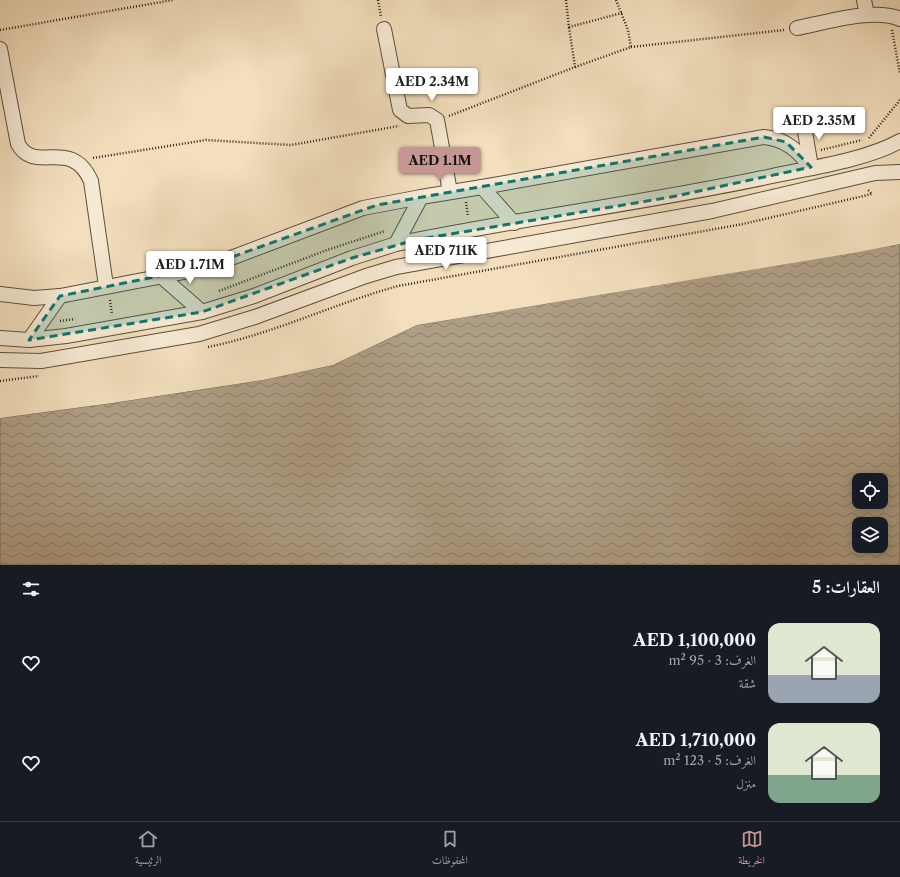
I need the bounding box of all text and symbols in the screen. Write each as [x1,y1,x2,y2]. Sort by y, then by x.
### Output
pin: AED 2.34M [386,68,478,102]
text: AED 2.34M [395,73,469,89]
pin: AED 2.35M [773,107,865,141]
text: AED 2.35M [782,112,856,128]
pin: AED 1.1M [399,147,481,181]
text: AED 1.1M [408,152,472,168]
pin: AED 711K [405,237,487,271]
text: AED 711K [415,242,477,258]
pin: AED 1.71M [144,251,236,285]
text: AED 1.71M [155,256,225,272]
map controls [852,473,888,553]
button: locate [852,473,888,509]
button: layers [852,517,888,553]
text: العقارات: 5 [812,577,880,597]
icon: filters [20,578,42,600]
text: AED 1,100,000 [633,630,756,650]
icon: home [800,639,848,687]
icon: heart [20,652,42,674]
text: الغرف: 3 · 95 m² [668,652,756,668]
text: شقة [739,675,756,691]
text: AED 1,710,000 [635,730,756,750]
icon: home [800,739,848,787]
icon: heart [20,752,42,774]
text: الغرف: 5 · 123 m² [663,752,756,768]
text: منزل [736,775,756,791]
tab: الرئيسية [135,828,162,871]
tab: المحفوظات [432,828,468,871]
tab: الخريطة [738,828,765,871]

